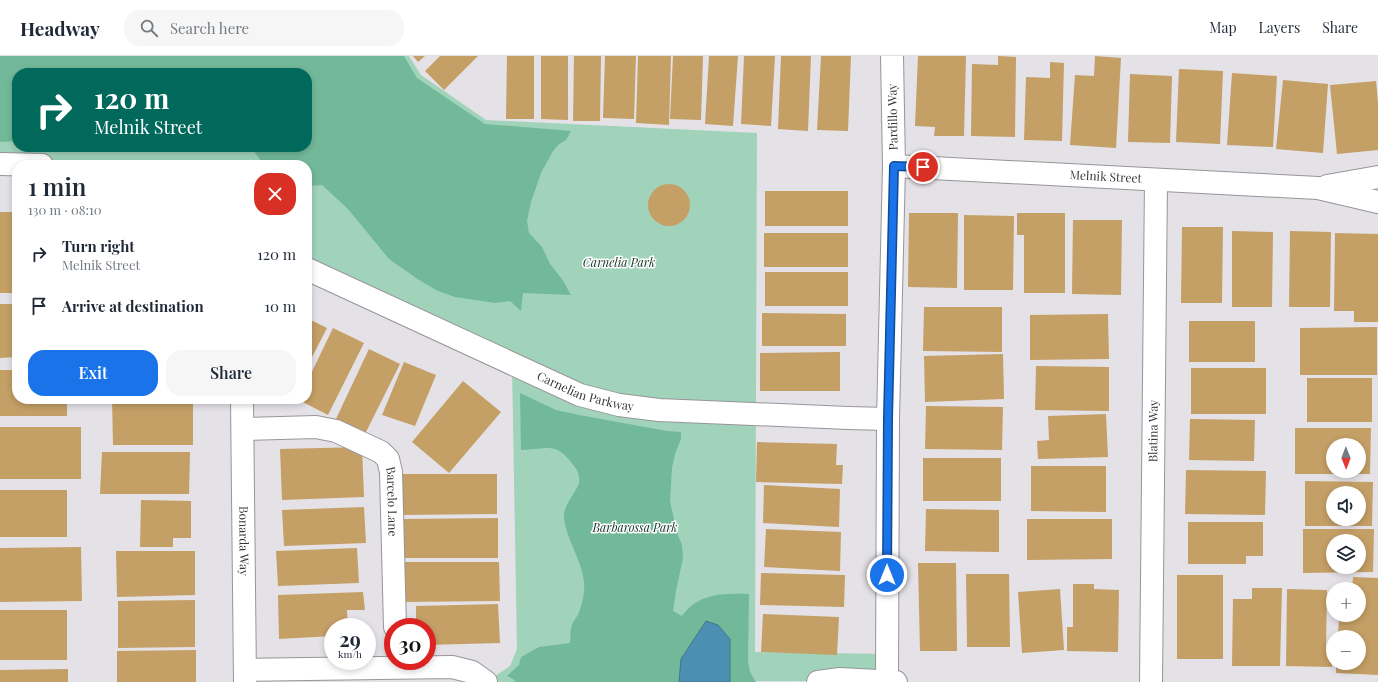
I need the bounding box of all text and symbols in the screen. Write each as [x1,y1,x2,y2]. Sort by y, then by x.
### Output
search box [124,10,404,46]
text: Headway [20,15,100,41]
icon: search [138,17,160,39]
text: Search here [170,18,249,38]
text: Map [1209,18,1237,37]
text: Layers [1259,18,1300,37]
text: Share [1322,18,1358,37]
text: 120 m [94,79,169,116]
icon: right [28,84,80,136]
street label: Pardillo Way [883,84,901,150]
text: Melnik Street [94,115,202,139]
pin [906,150,940,184]
icon: arrive [912,156,934,178]
street label: Melnik Street [1069,166,1143,186]
text: 1 min [28,170,86,202]
button: close [254,173,296,215]
text: 130 m · 08:10 [28,201,102,218]
text: Turn right [62,236,135,256]
icon: right [28,243,50,265]
text: 120 m [257,244,296,264]
park label: Carnelia Park [583,254,655,270]
text: Melnik Street [62,256,140,273]
icon: arrive [28,295,50,317]
text: Arrive at destination [62,296,204,316]
text: 10 m [264,296,296,316]
button: Exit [28,350,158,396]
button: Share [166,350,296,396]
street label: Carnelian Parkway [535,367,635,414]
street label: Blatina Way [1144,400,1161,462]
north arrow [1326,438,1366,478]
map controls [1326,438,1366,670]
street label: Barcelo Lane [383,465,402,537]
button: sound [1326,486,1366,526]
street label: Bonarda Way [236,506,253,576]
park label: Barbarossa Park [592,519,678,535]
button: layers [1326,534,1366,574]
position arrow [866,554,908,596]
button: + [1326,582,1366,622]
speed limit sign: 30 [384,618,436,670]
text: 29 [339,625,361,652]
button: − [1326,630,1366,670]
text: km/h [338,647,362,661]

